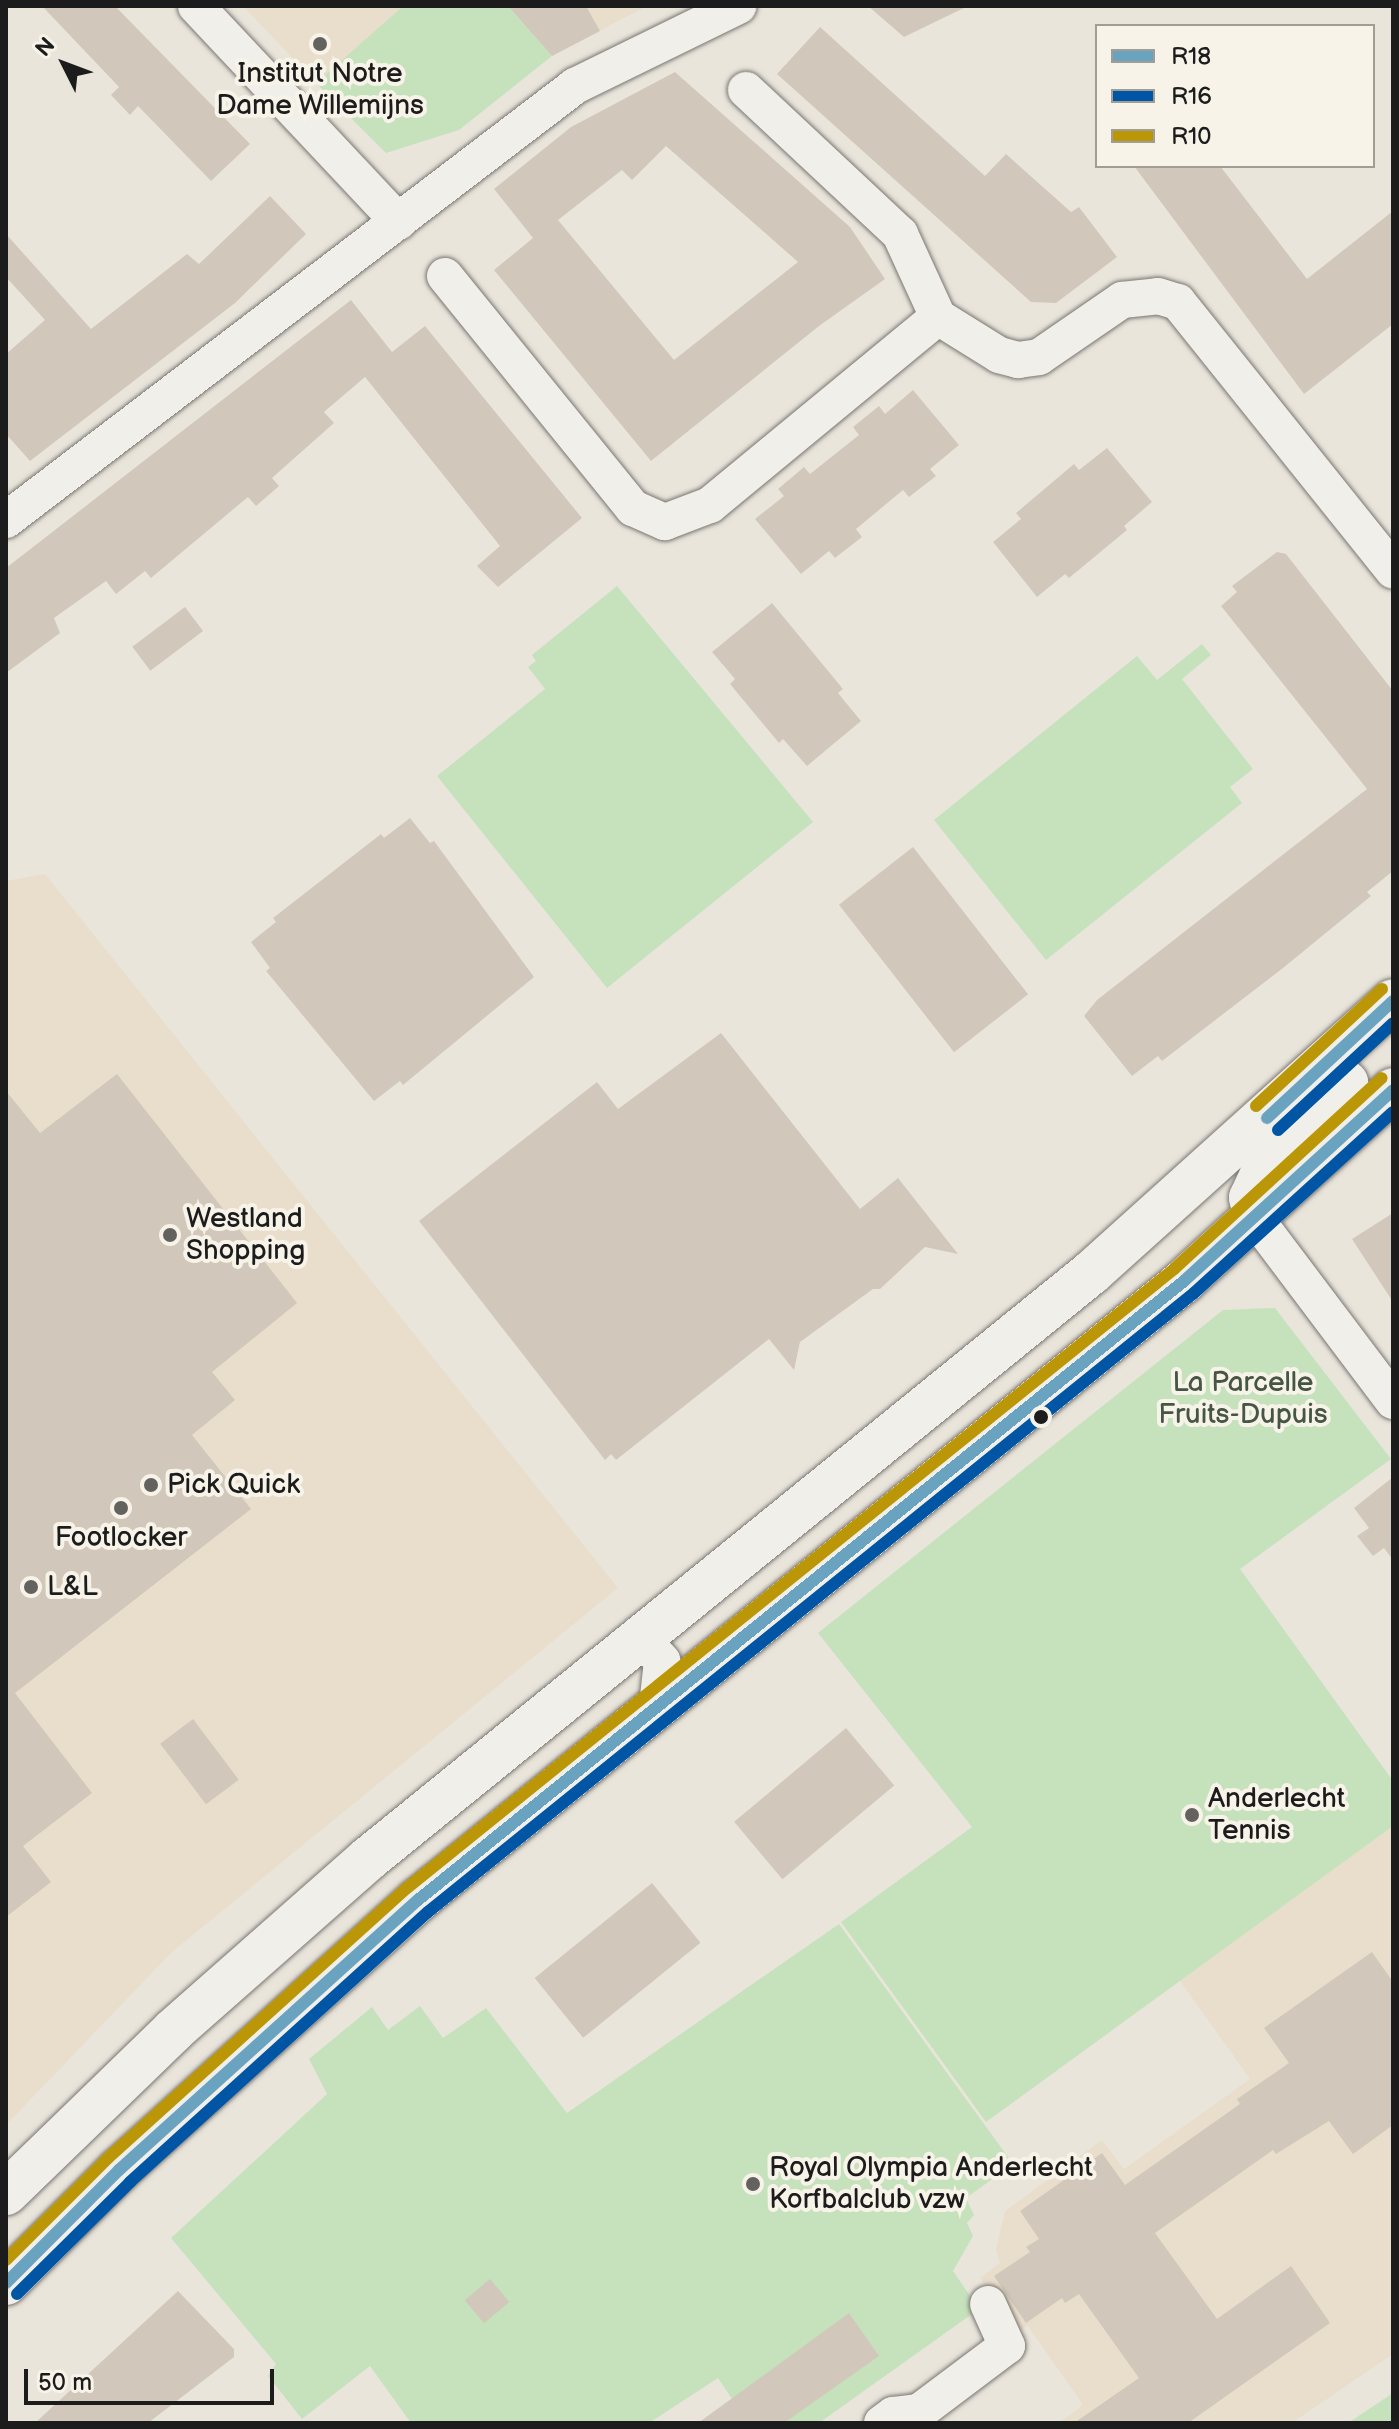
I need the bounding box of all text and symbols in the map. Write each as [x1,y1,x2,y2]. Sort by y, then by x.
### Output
north arrow [24,24,104,104]
legend [1095,24,1375,168]
text: N [30,32,61,63]
marker: Institut Notre Dame Willemijns [311,35,329,53]
text: R18 [1171,42,1211,71]
place label: Institut Notre Dame Willemijns [216,57,424,123]
text: R16 [1171,82,1212,111]
text: R10 [1171,122,1211,151]
place label: Westland Shopping [186,1202,305,1268]
marker: Westland Shopping [161,1226,179,1244]
park label: La Parcelle Fruits-Dupuis [1158,1366,1328,1432]
unlabelled marker [1033,1409,1049,1425]
place label: Pick Quick [167,1468,300,1502]
marker: Pick Quick [142,1476,160,1494]
marker: Footlocker [112,1499,130,1517]
place label: Footlocker [55,1521,187,1555]
place label: L&L [47,1570,98,1604]
marker: L&L [22,1578,40,1596]
place label: Anderlecht Tennis [1208,1782,1345,1848]
marker: Anderlecht Tennis [1183,1806,1201,1824]
place label: Royal Olympia Anderlecht Korfbalclub vzw [769,2151,1093,2217]
marker: Royal Olympia Anderlecht Korfbalclub vzw [744,2175,762,2193]
scale bar [28,2353,278,2403]
text: 50 m [38,2368,92,2397]

